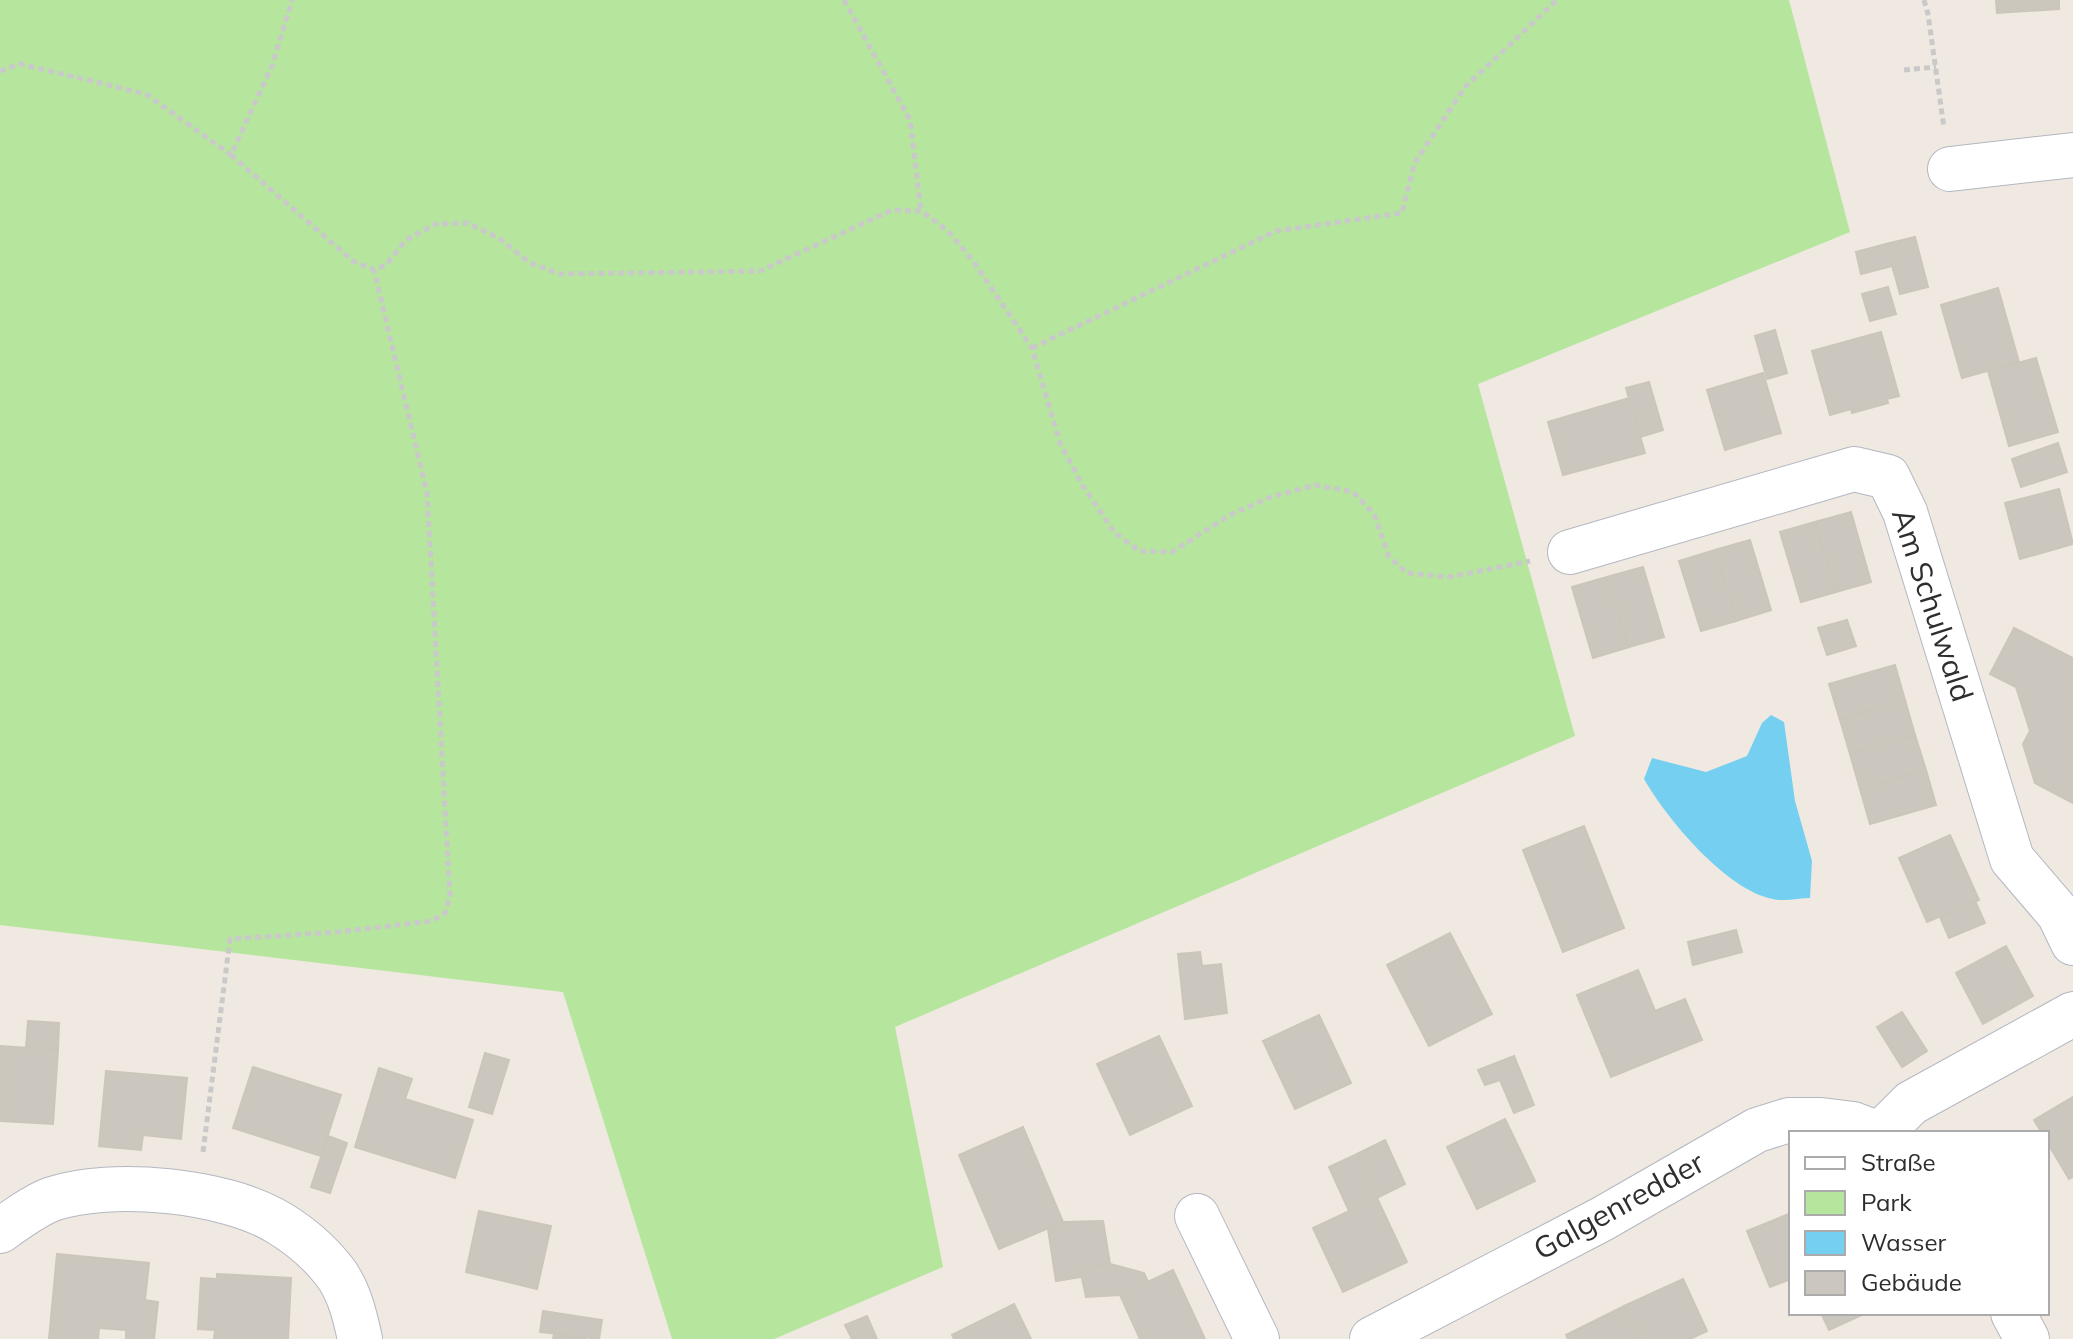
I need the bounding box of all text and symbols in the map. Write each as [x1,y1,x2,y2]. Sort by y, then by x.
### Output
street label: Am Schulwald [1884,503,1982,706]
legend [1789,1131,2049,1315]
street label: Galgenredder [1527,1143,1711,1268]
text: Straße [1861,1147,1936,1177]
text: Park [1861,1187,1912,1217]
text: Wasser [1861,1227,1947,1257]
text: Gebäude [1861,1267,1962,1297]

